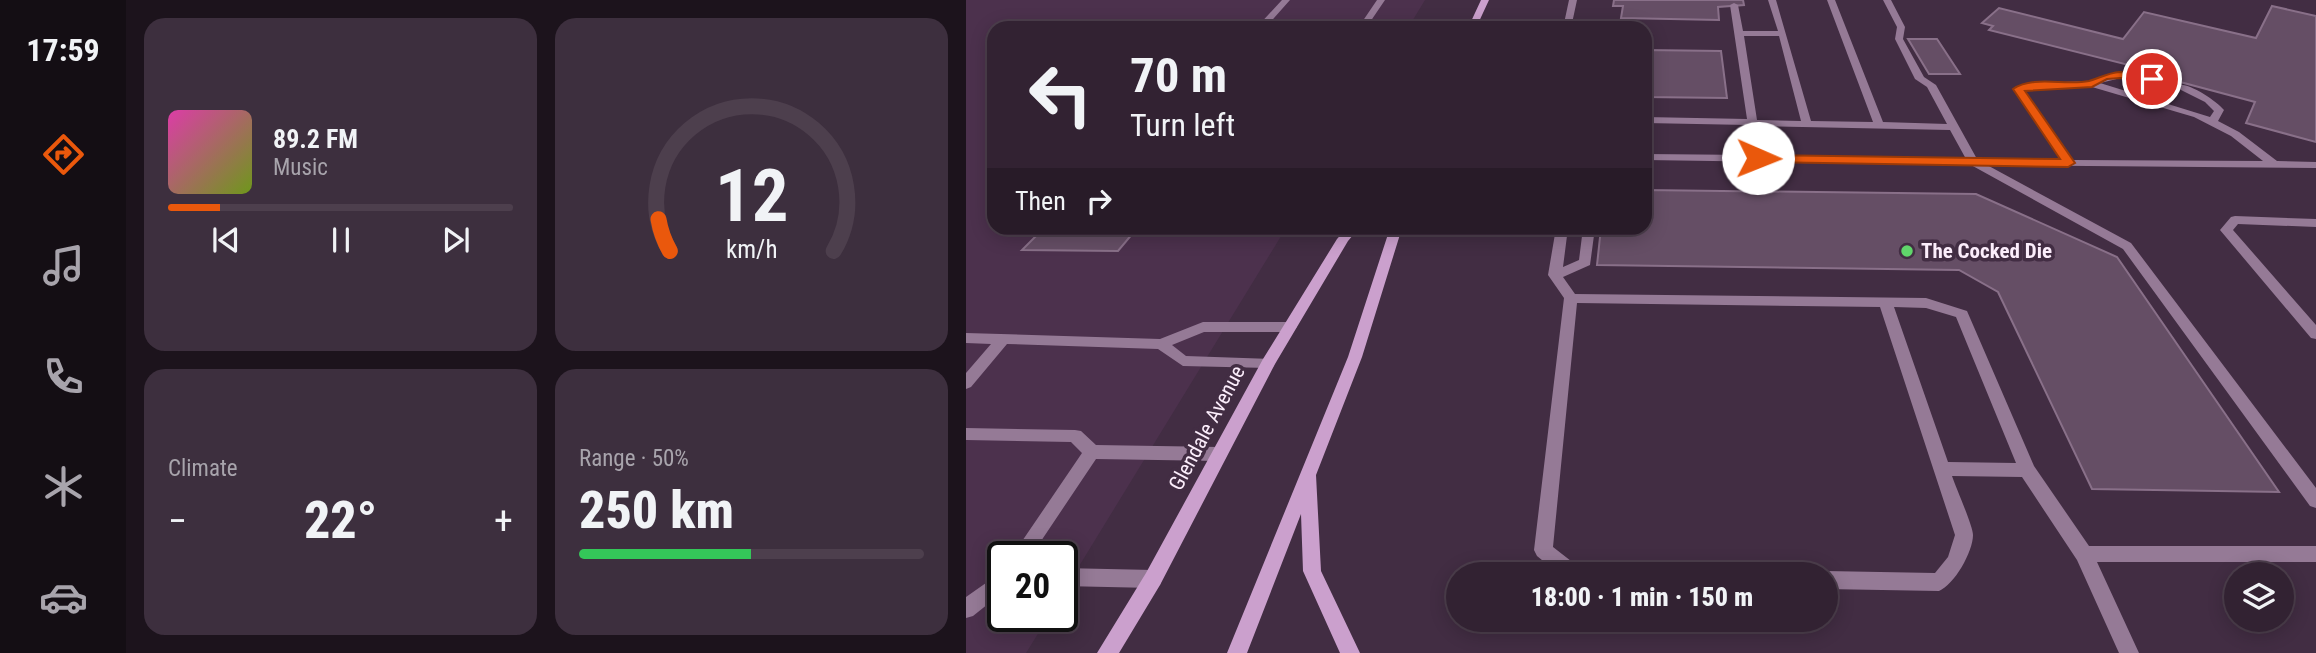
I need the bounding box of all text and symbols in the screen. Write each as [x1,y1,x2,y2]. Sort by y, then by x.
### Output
text: 17:59 [26,31,100,69]
text: 70 m [1130,47,1227,104]
icon: left [1015,49,1106,140]
pin [2122,49,2182,109]
icon: arrive [2133,60,2171,98]
text: Turn left [1130,106,1235,144]
position arrow [1721,121,1795,195]
text: 89.2 FM [273,124,358,154]
icon: directions [39,130,88,179]
text: 12 [715,153,788,239]
text: Music [273,154,328,181]
icon: right [1080,182,1118,220]
text: Then [1015,186,1066,216]
icon: previous [207,221,245,259]
icon: pause [322,221,360,259]
icon: next [437,221,475,259]
text: km/h [726,235,777,264]
place label: The Cocked Die [1921,239,2052,263]
icon: music [39,241,88,290]
marker: The Cocked Die [1899,243,1915,259]
icon: phone [39,352,88,401]
street label: Glendale Avenue [1164,361,1250,494]
text: Range · 50% [579,445,689,472]
text: Climate [168,455,238,482]
icon: climate [39,462,88,511]
text: 250 km [579,480,734,541]
text: 22° [304,490,377,551]
text: − [168,499,187,543]
text: + [494,499,513,543]
speed limit sign: 20 [987,541,1078,632]
map controls [2224,562,2294,632]
button: layers [2224,562,2294,632]
icon: car [39,573,88,622]
text: 18:00 · 1 min · 150 m [1531,582,1753,612]

